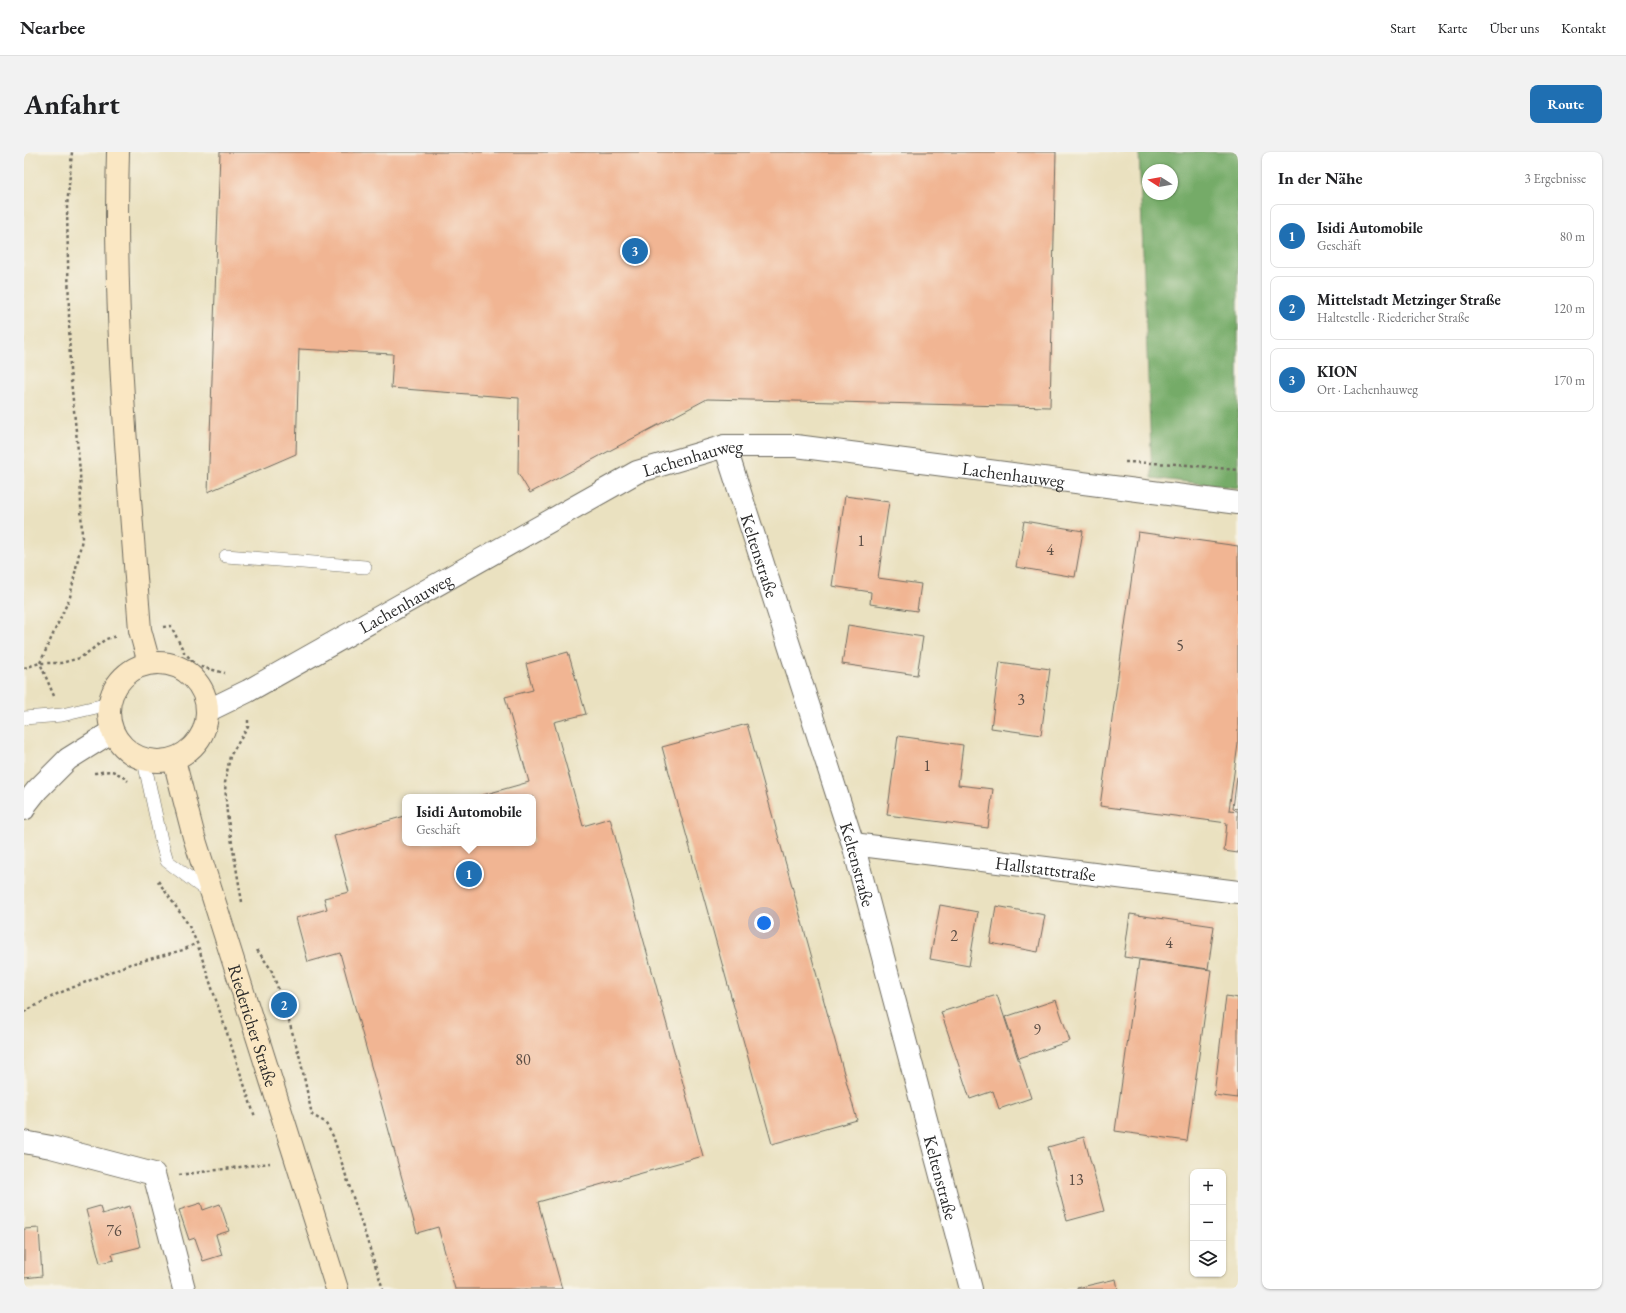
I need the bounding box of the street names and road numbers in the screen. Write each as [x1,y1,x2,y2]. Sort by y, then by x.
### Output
street label: Lachenhauweg [640,434,743,481]
street label: Lachenhauweg [961,456,1066,492]
street label: Keltenstraße [736,511,784,600]
street label: Lachenhauweg [354,567,456,638]
street label: Keltenstraße [835,819,881,909]
street label: Hallstattstraße [994,850,1097,886]
street label: Riedericher Straße [223,961,284,1089]
street label: Keltenstraße [919,1133,964,1222]

